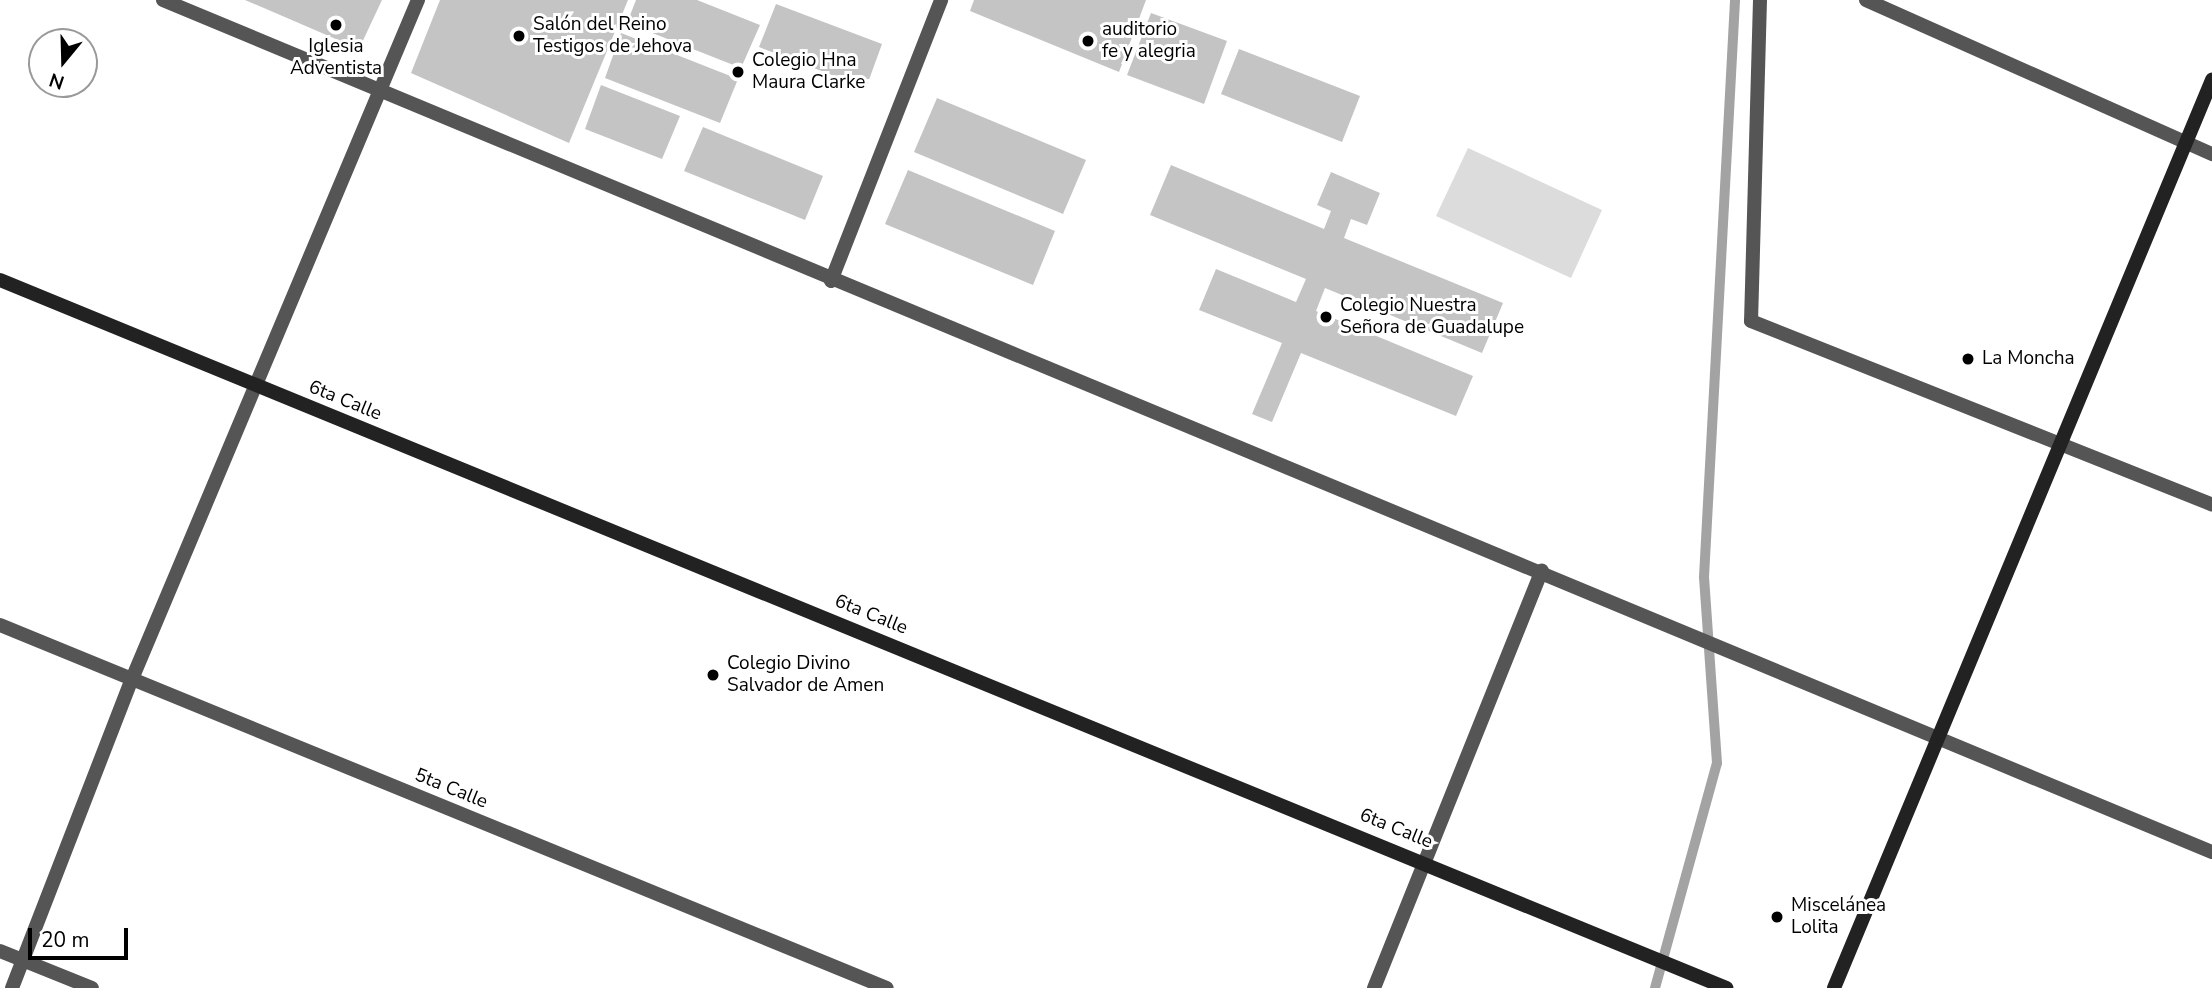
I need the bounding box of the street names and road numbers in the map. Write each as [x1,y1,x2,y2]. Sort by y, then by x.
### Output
street label: 6ta Calle [305,376,385,426]
street label: 6ta Calle [831,590,911,640]
street label: 5ta Calle [411,764,491,814]
street label: 6ta Calle [1356,804,1436,854]

